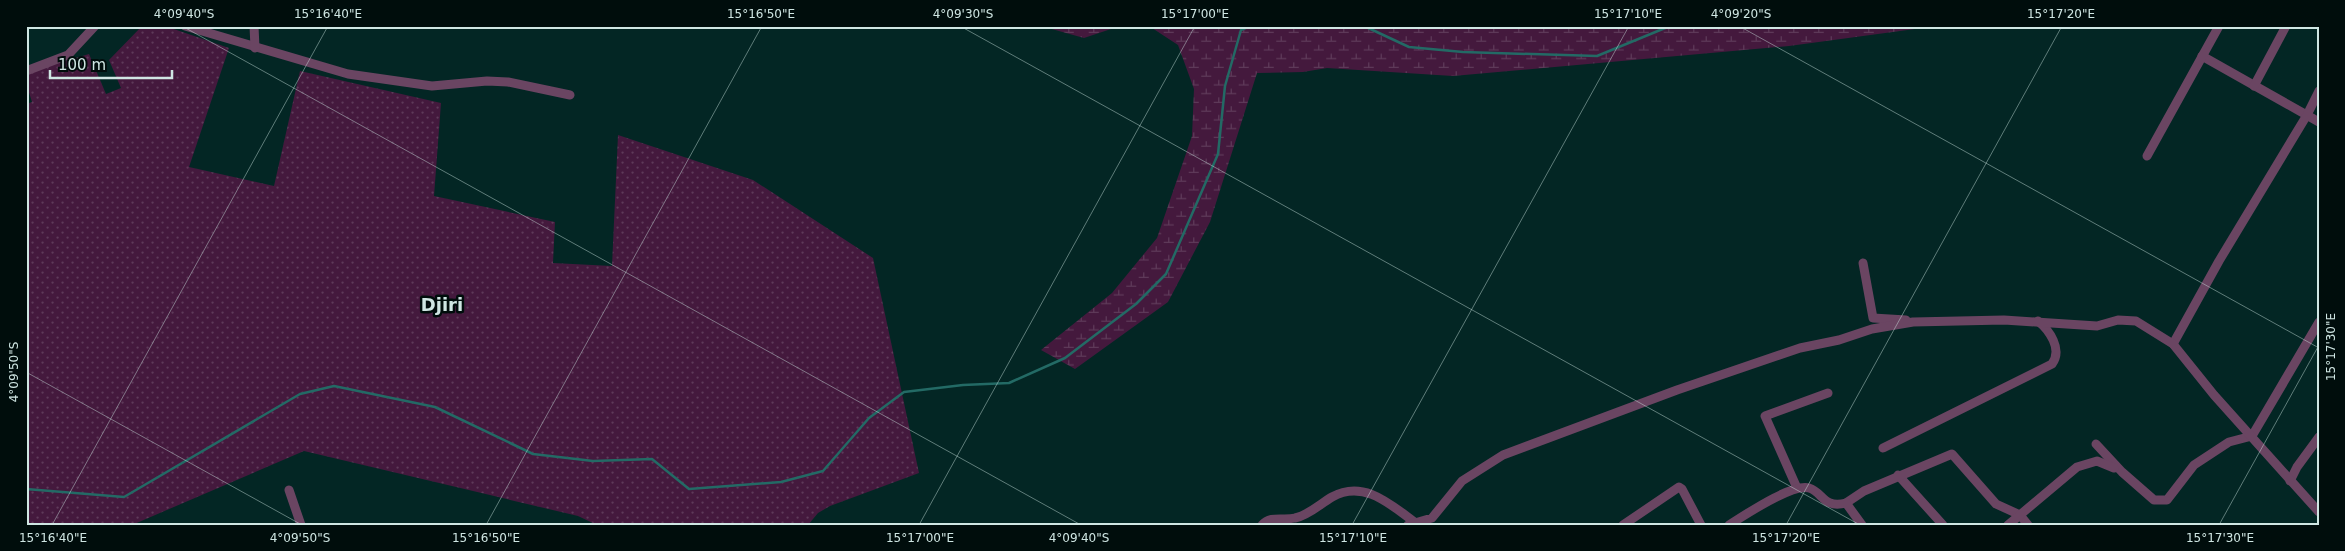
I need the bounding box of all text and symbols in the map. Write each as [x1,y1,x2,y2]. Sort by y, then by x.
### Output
text: 4°09'40"S [154,7,214,21]
text: 15°16'40"E [294,7,362,21]
text: 15°16'50"E [727,7,795,21]
text: 4°09'30"S [933,7,993,21]
text: 15°17'00"E [1161,7,1229,21]
text: 15°17'10"E [1594,7,1662,21]
text: 4°09'20"S [1711,7,1771,21]
text: 15°17'20"E [2027,7,2095,21]
scale bar [50,48,172,80]
text: 100 m [58,56,106,74]
district label: Djiri [421,294,463,315]
text: 15°17'30"E [2324,313,2338,381]
text: 4°09'50"S [7,342,21,402]
text: 15°16'40"E [19,531,87,545]
text: 4°09'50"S [270,531,330,545]
text: 15°16'50"E [452,531,520,545]
text: 15°17'00"E [886,531,954,545]
text: 4°09'40"S [1049,531,1109,545]
text: 15°17'10"E [1319,531,1387,545]
text: 15°17'20"E [1752,531,1820,545]
text: 15°17'30"E [2186,531,2254,545]

